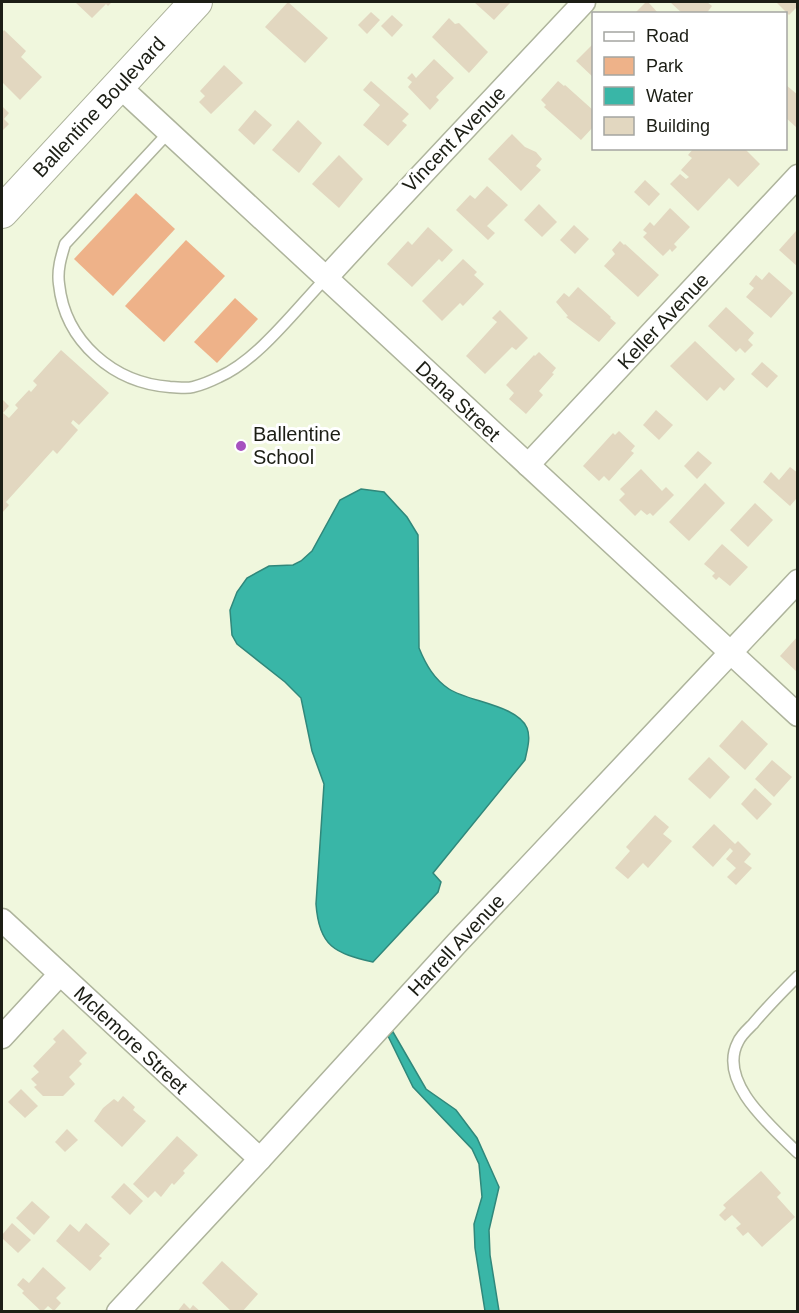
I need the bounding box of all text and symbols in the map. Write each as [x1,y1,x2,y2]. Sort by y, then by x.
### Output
legend [592,12,787,150]
text: Road [646,26,689,46]
street label: Ballentine Boulevard [28,32,170,182]
text: Park [646,56,684,76]
street label: Vincent Avenue [398,82,510,196]
text: Water [646,86,693,106]
text: Building [646,116,710,136]
street label: Keller Avenue [613,268,713,374]
street label: Dana Street [411,357,505,446]
place label: Ballentine School [253,423,341,468]
marker: Ballentine School [234,439,248,453]
street label: Harrell Avenue [403,890,509,1000]
street label: Mclemore Street [70,982,192,1098]

